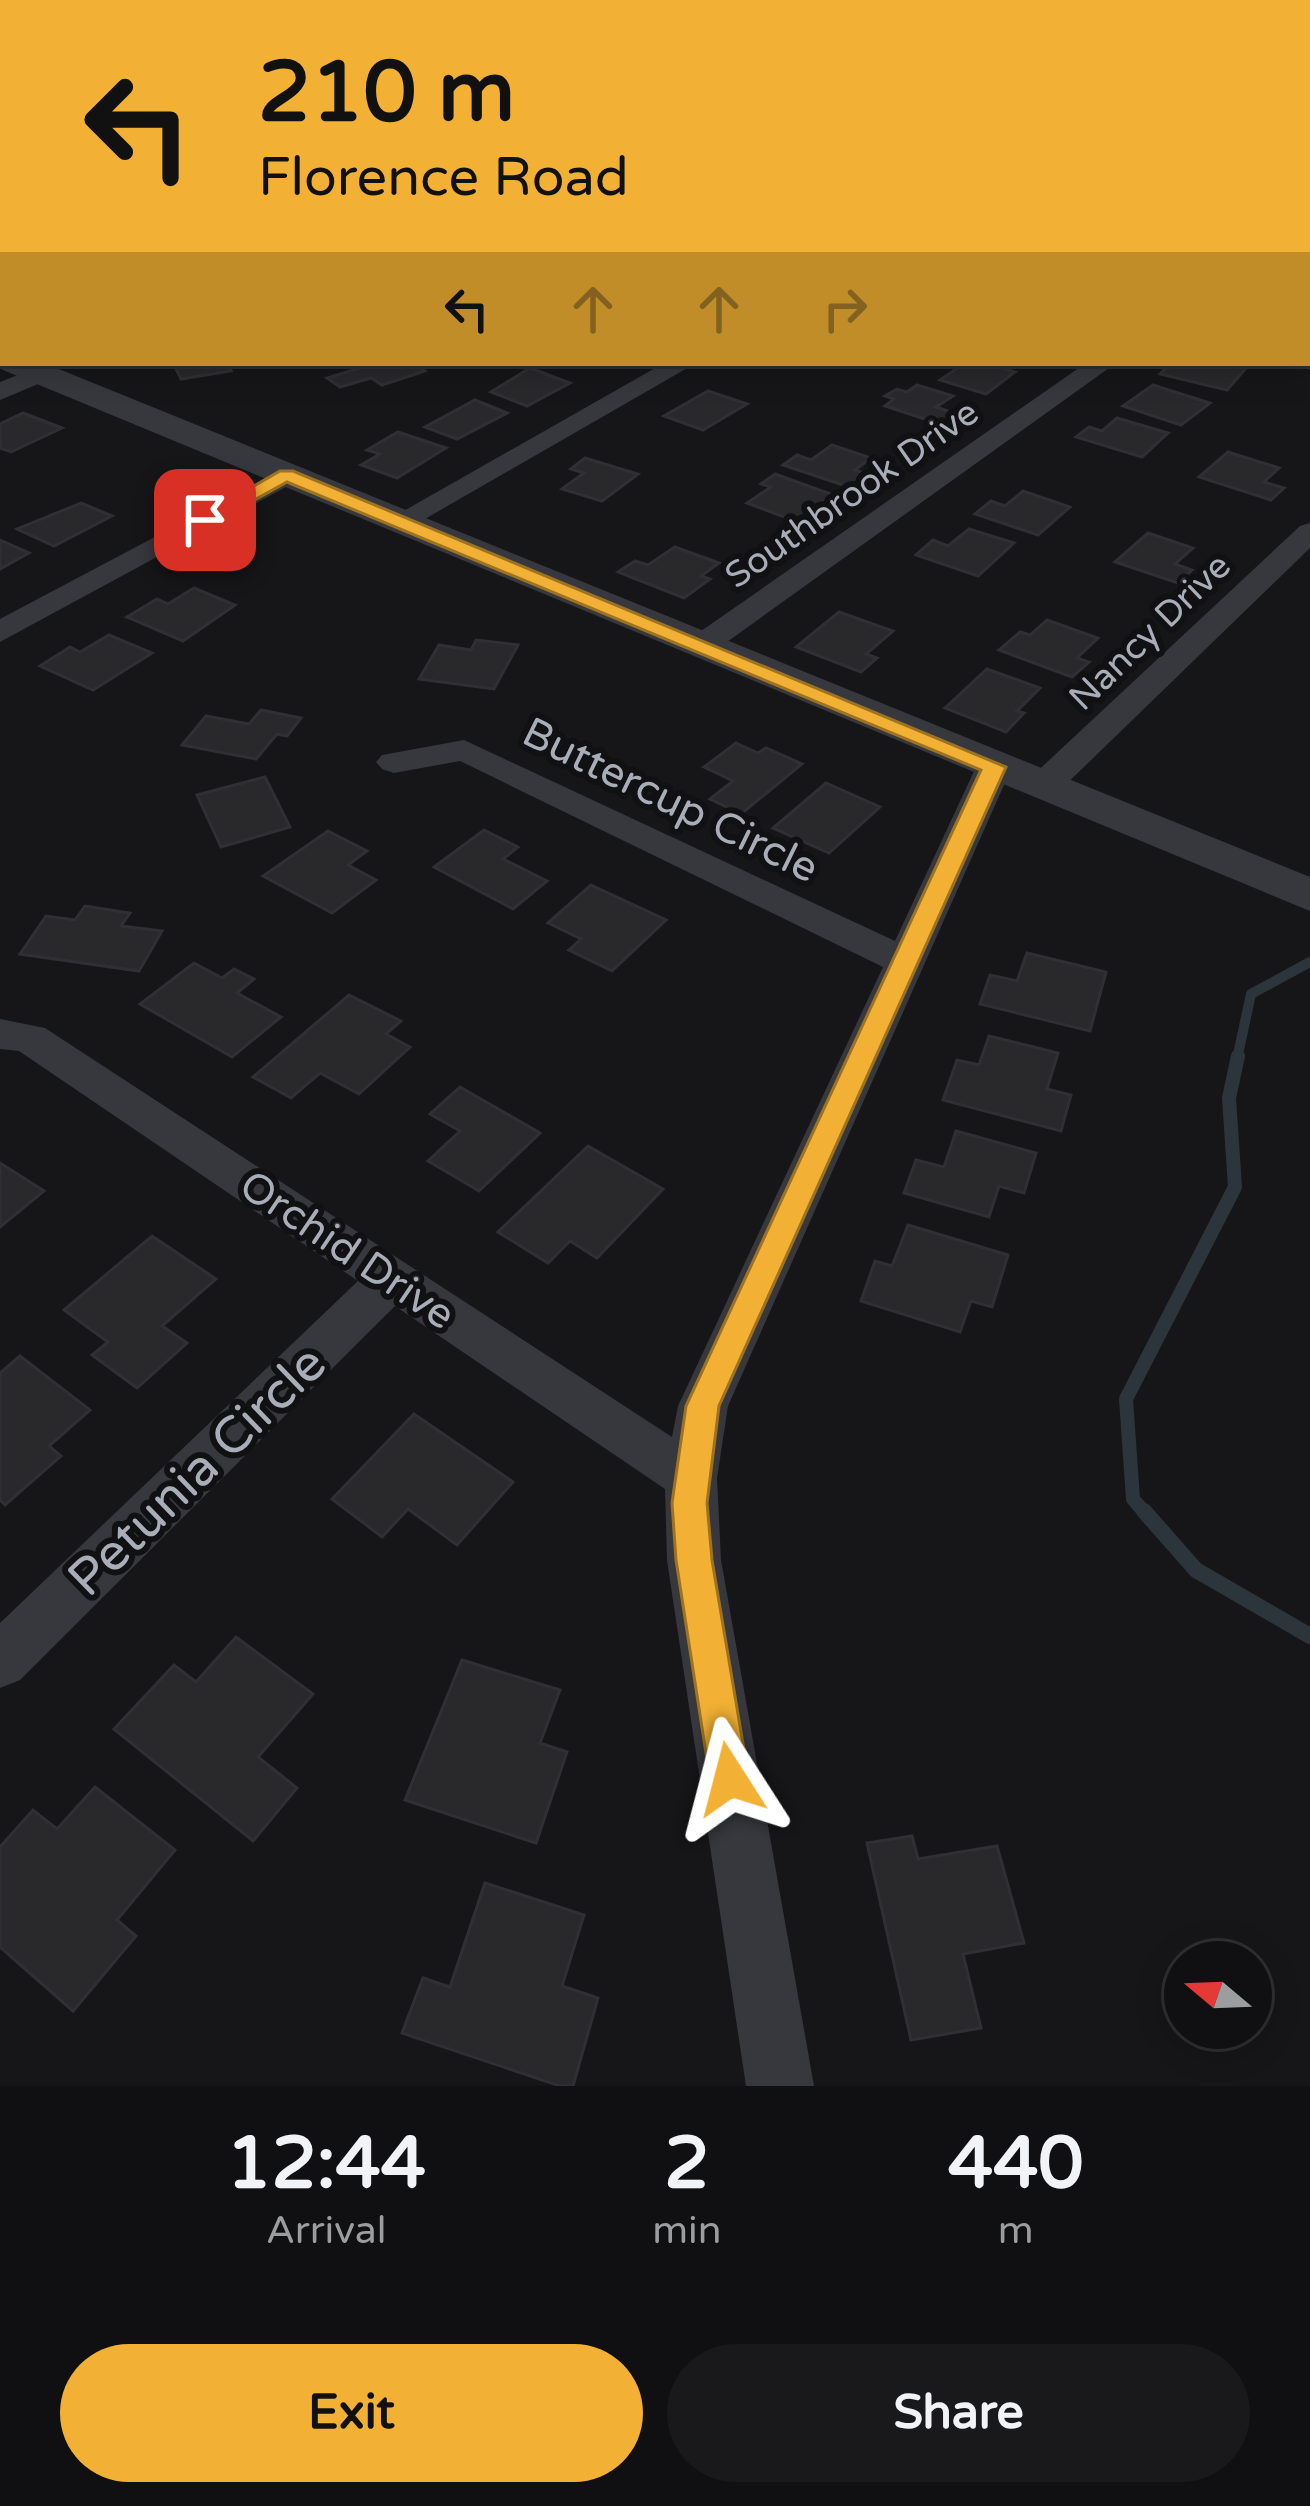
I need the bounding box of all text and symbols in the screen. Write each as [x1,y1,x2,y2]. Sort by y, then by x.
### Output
text: 210 m [258,43,515,144]
icon: left [60,48,216,204]
text: Florence Road [258,145,629,210]
icon: left [434,276,500,342]
icon: ahead [560,276,626,342]
icon: ahead [686,276,752,342]
icon: right [812,276,878,342]
street label: Southbrook Drive [717,391,987,598]
pin [154,469,256,571]
icon: arrive [172,487,238,553]
street label: Nancy Drive [1060,544,1240,720]
street label: Buttercup Circle [514,707,826,894]
street label: Orchid Drive [230,1160,464,1341]
street label: Petunia Circle [56,1333,339,1610]
position arrow [667,1716,793,1842]
north arrow [1164,1941,1272,2049]
map controls [1164,1941,1272,2049]
text: 12:44 [226,2121,426,2208]
text: 2 [664,2121,710,2208]
text: 440 [948,2121,1084,2208]
text: Arrival [266,2207,386,2254]
text: min [652,2207,722,2254]
text: m [998,2207,1034,2254]
button: Exit [60,2344,643,2482]
button: Share [667,2344,1250,2482]

